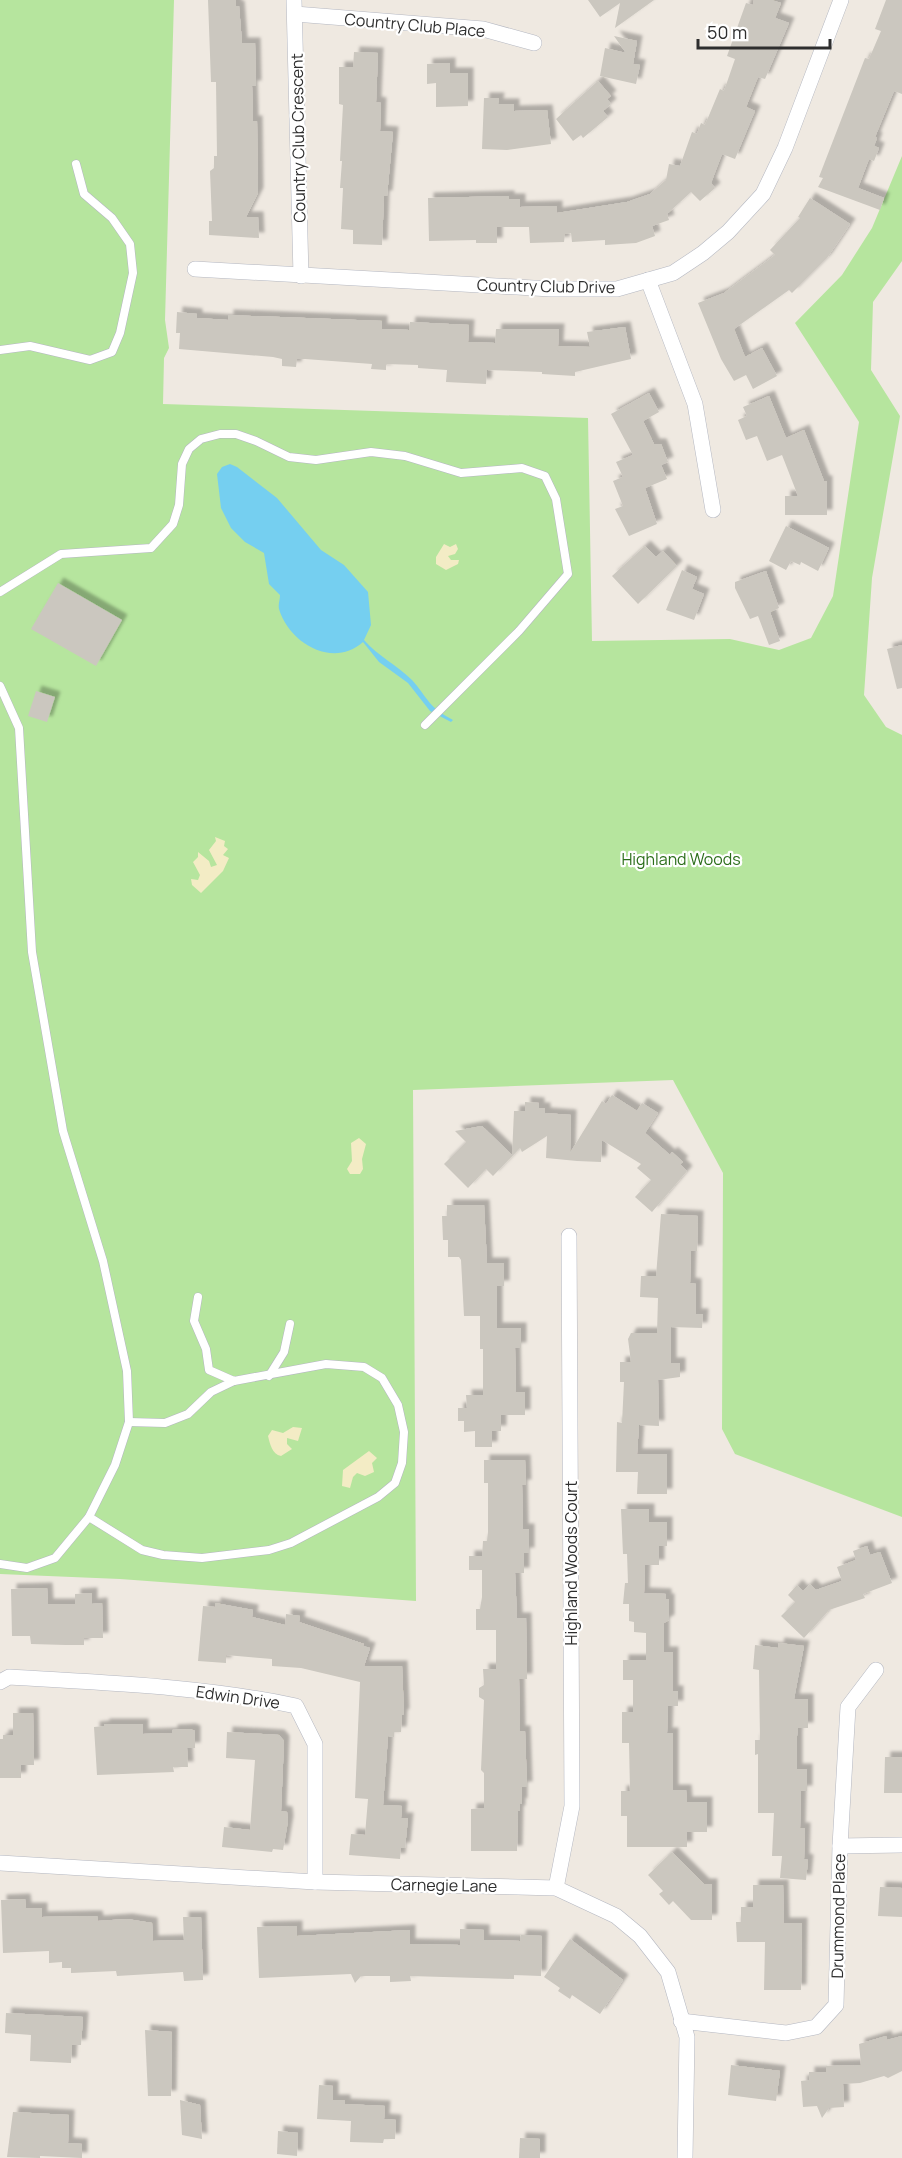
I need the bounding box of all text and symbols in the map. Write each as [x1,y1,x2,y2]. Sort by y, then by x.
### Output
street label: Country Club Place [344,8,486,42]
scale bar [698,12,830,50]
text: 50 m [707,20,747,44]
street label: Country Club Crescent [286,53,310,223]
street label: Country Club Drive [477,274,615,298]
park label: Highland Woods [621,848,741,870]
street label: Highland Woods Court [560,1480,582,1646]
street label: Edwin Drive [195,1680,281,1714]
street label: Drummond Place [826,1853,850,1979]
street label: Carnegie Lane [391,1873,497,1897]

